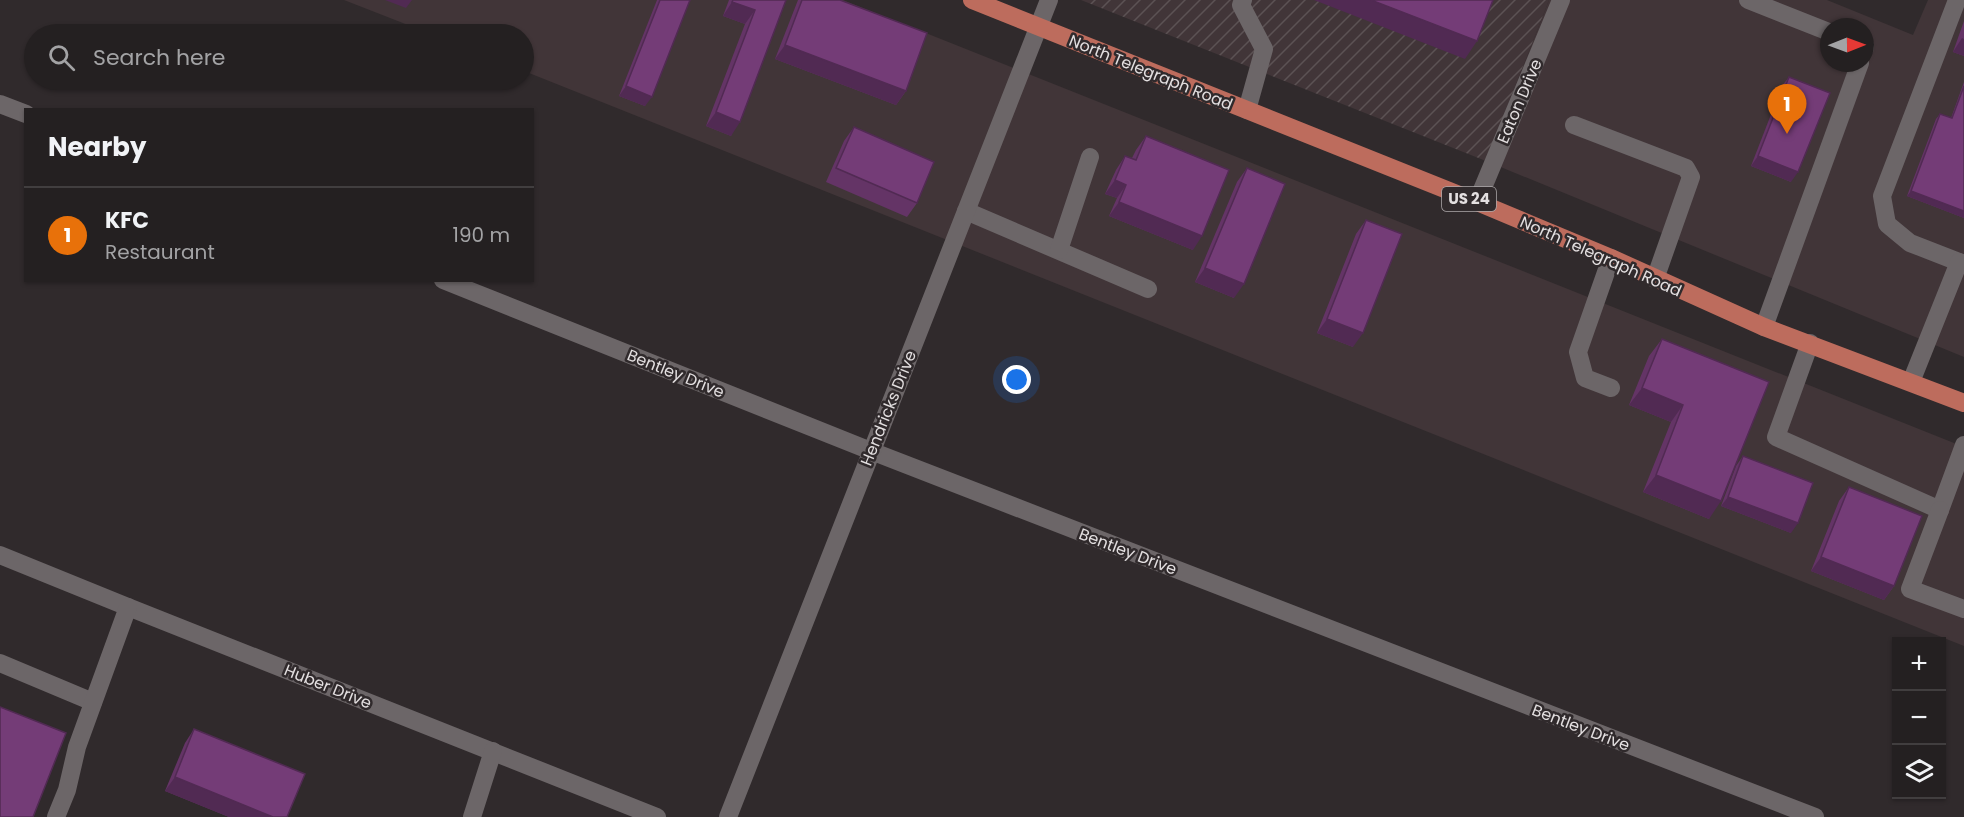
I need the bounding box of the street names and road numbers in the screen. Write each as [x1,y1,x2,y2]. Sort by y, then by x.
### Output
street label: North Telegraph Road [1065,29,1236,116]
street label: Eaton Drive [1491,55,1548,147]
road number: US 24 [1442,187,1496,211]
street label: North Telegraph Road [1516,210,1685,303]
street label: Bentley Drive [624,343,728,403]
street label: Hendricks Drive [855,347,922,469]
street label: Bentley Drive [1076,522,1180,581]
street label: Huber Drive [281,658,375,714]
street label: Bentley Drive [1529,698,1633,757]

